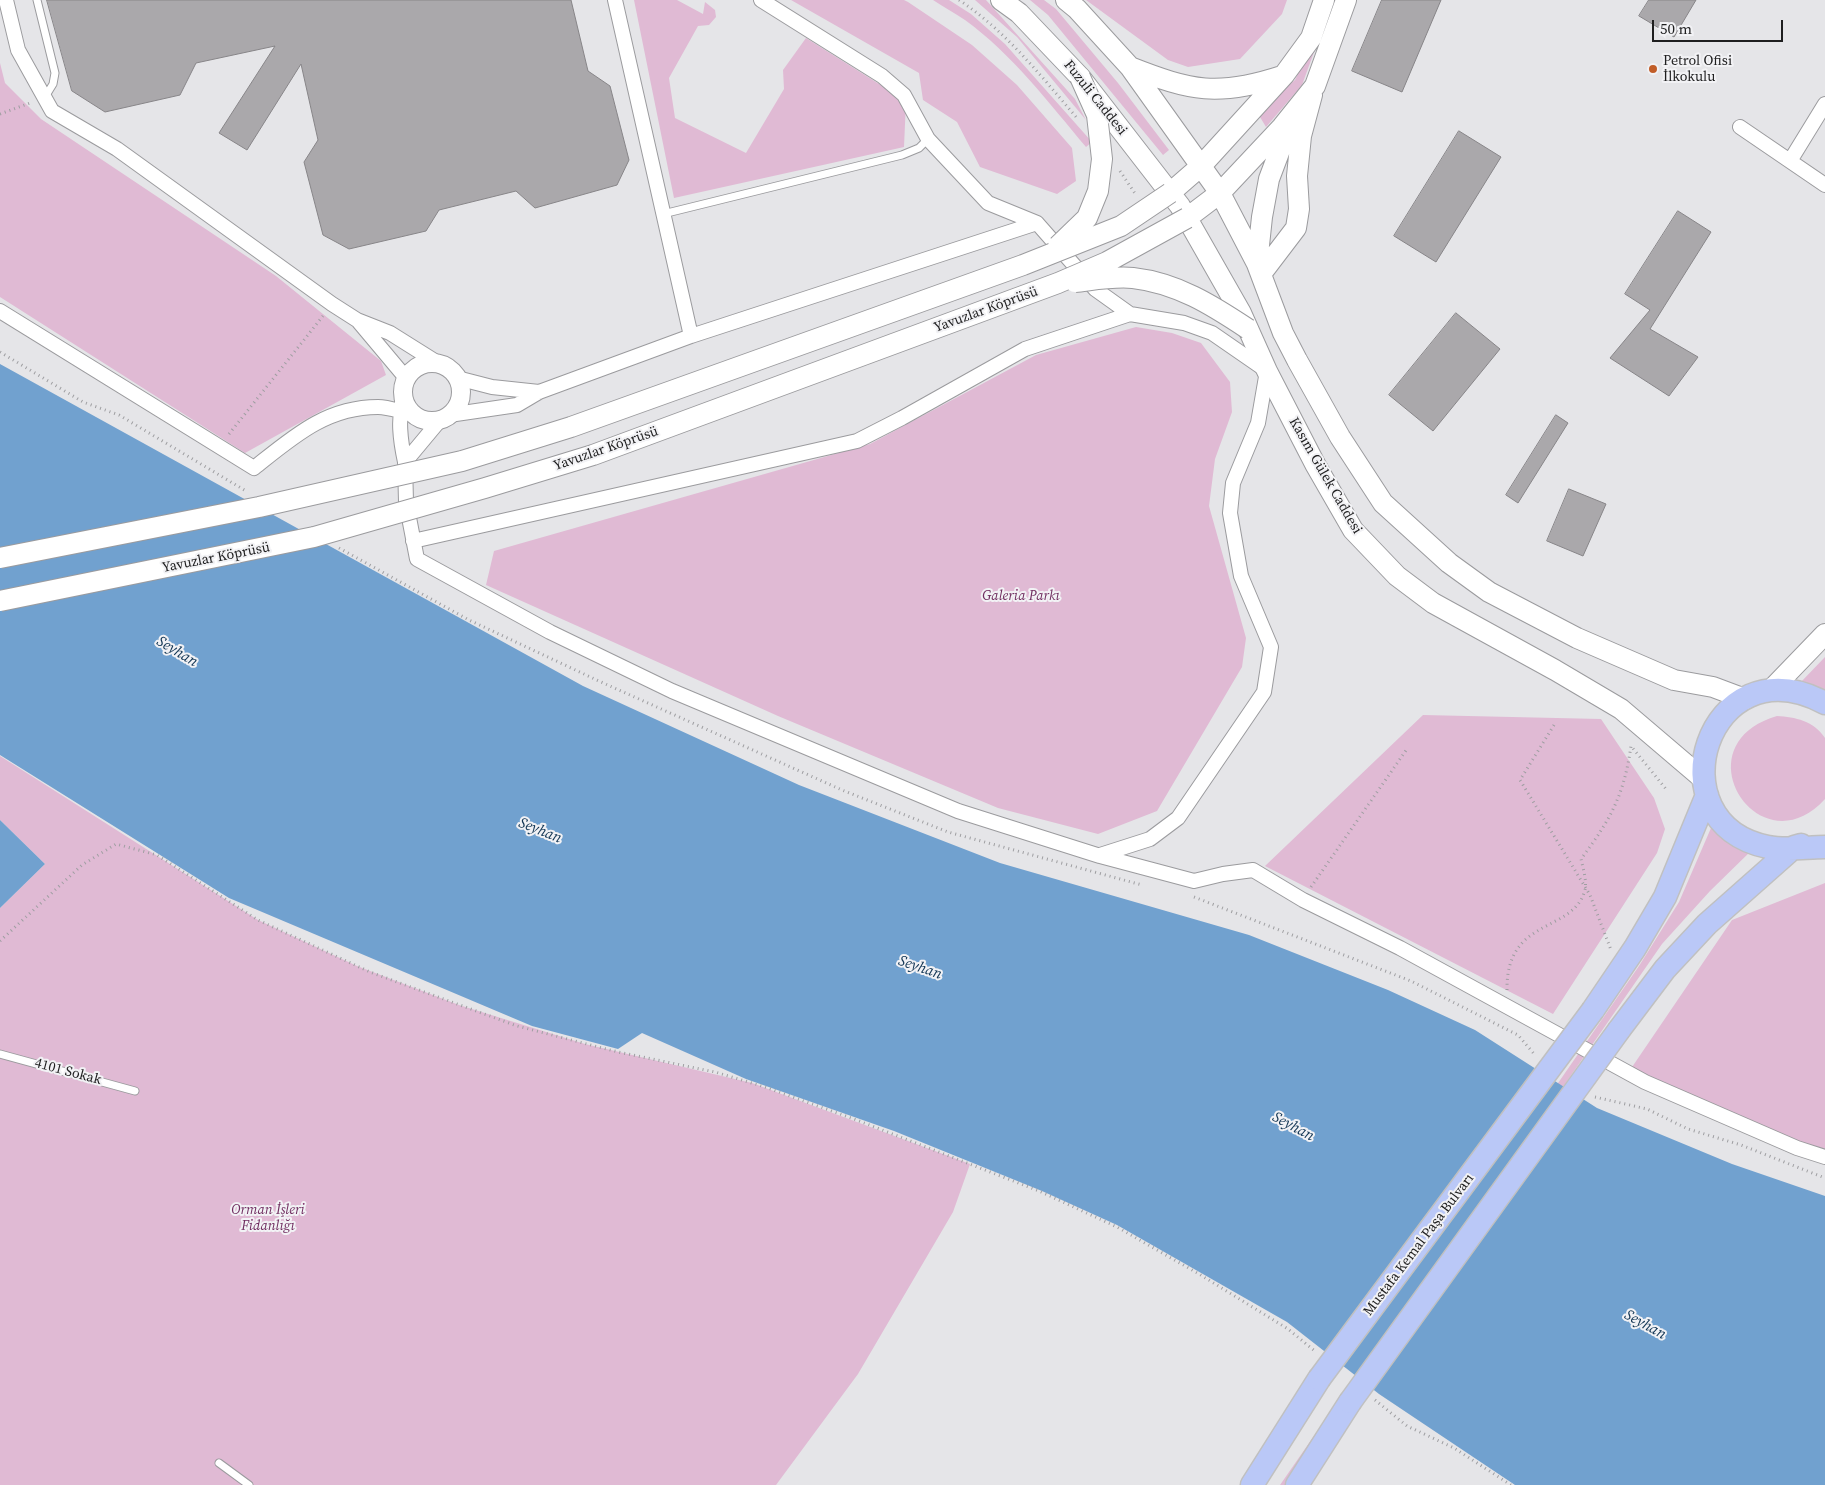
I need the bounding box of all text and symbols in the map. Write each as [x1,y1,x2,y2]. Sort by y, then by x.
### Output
scale bar [1655,10,1786,42]
text: 50 m [1660,18,1692,39]
place label: Petrol Ofisi İlkokulu [1663,53,1732,85]
street label: Fuzuli Caddesi [1060,57,1130,139]
marker: Petrol Ofisi İlkokulu [1647,63,1659,75]
street label: Yavuzlar Köprüsü [932,283,1040,337]
street label: Kasım Gülek Caddesi [1285,415,1365,537]
street label: Yavuzlar Köprüsü [551,423,661,475]
street label: Yavuzlar Köprüsü [161,539,271,577]
park label: Galeria Parkı [982,588,1060,604]
water label: Seyhan [153,633,201,671]
water label: Seyhan [516,814,564,848]
water label: Seyhan [896,952,944,984]
street label: 4101 Sokak [33,1055,103,1089]
water label: Seyhan [1269,1109,1317,1145]
street label: Mustafa Kemal Paşa Bulvarı [1360,1171,1478,1319]
park label: Orman İşleri Fidanlığı [231,1202,305,1234]
water label: Seyhan [1621,1306,1669,1344]

